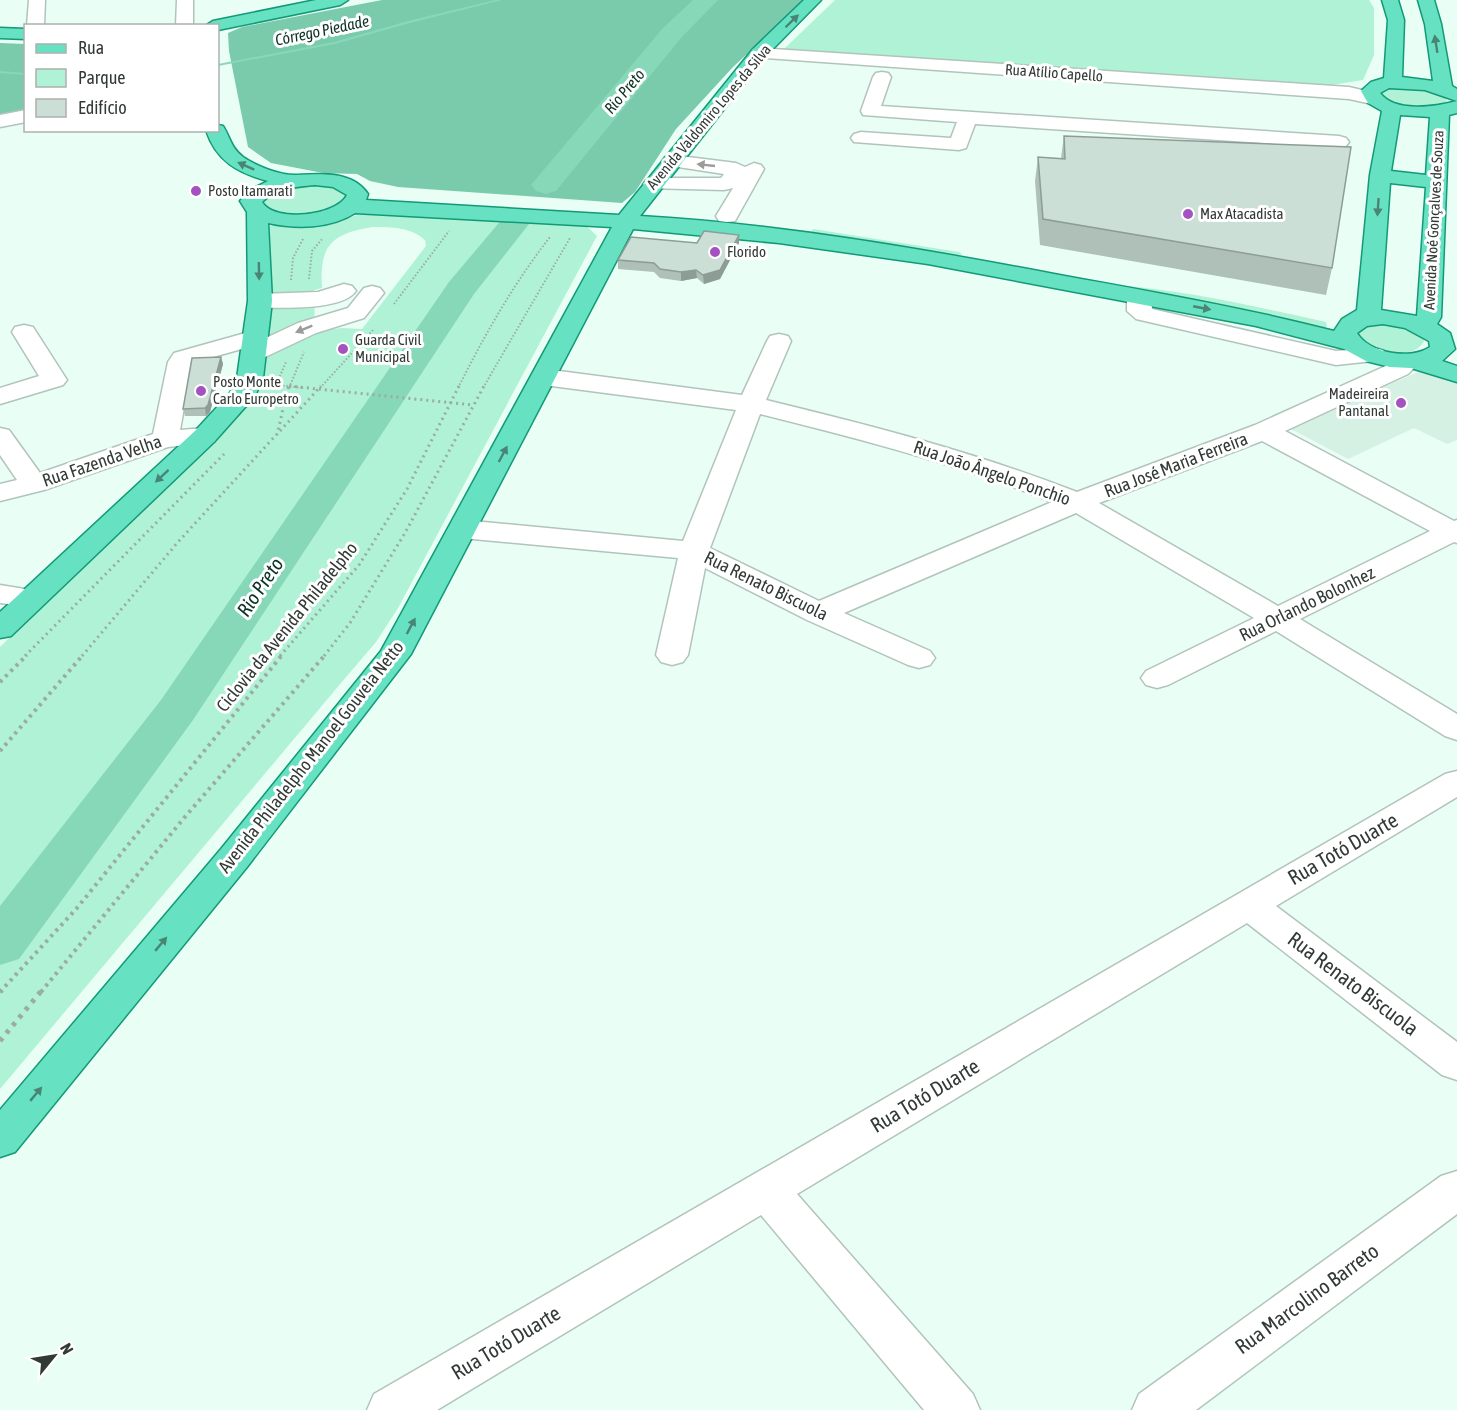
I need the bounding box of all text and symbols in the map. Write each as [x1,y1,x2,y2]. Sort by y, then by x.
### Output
water label: Córrego Piedade [273,11,371,50]
one-way arrow [785,14,799,28]
legend [24,24,219,132]
one-way arrow [1431,35,1440,54]
text: Rua [78,37,104,58]
street label: Avenida Valdomiro Lopes da Silva [643,41,774,192]
street label: Rua Atílio Capello [1005,61,1103,84]
water label: Rio Preto [600,65,648,117]
text: Parque [78,67,126,88]
text: Edifício [78,97,127,118]
street label: Avenida Noé Gonçalves de Souza [1420,130,1447,310]
one-way arrow [697,160,716,170]
one-way arrow [237,162,254,171]
place label: Posto Itamarati [208,182,293,199]
marker: Posto Itamarati [189,184,203,198]
one-way arrow [1373,197,1382,216]
place label: Max Atacadista [1200,205,1283,222]
marker: Max Atacadista [1181,207,1195,221]
place label: Florido [727,243,766,260]
marker: Florido [708,245,722,259]
one-way arrow [254,262,264,281]
one-way arrow [1192,304,1211,313]
one-way arrow [295,325,313,334]
place label: Guarda Civil Municipal [355,331,422,365]
marker: Guarda Civil Municipal [336,342,350,356]
place label: Posto Monte Carlo Europetro [213,373,299,407]
marker: Posto Monte Carlo Europetro [194,384,208,398]
place label: Madeireira Pantanal [1329,385,1389,419]
marker: Madeireira Pantanal [1394,396,1408,410]
street label: Rua José Maria Ferreira [1101,428,1250,502]
street label: Rua Fazenda Velha [39,430,164,491]
street label: Rua João Ângelo Ponchio [911,436,1073,509]
one-way arrow [497,445,507,463]
one-way arrow [155,469,170,483]
street label: Ciclovia da Avenida Philadelpho [212,538,361,716]
street label: Rua Renato Biscuola [701,547,831,625]
water label: Rio Preto [232,553,288,620]
street label: Rua Orlando Bolonhez [1236,561,1378,645]
one-way arrow [405,617,415,635]
street label: Avenida Philadelpho Manoel Gouveia Netto [214,637,408,877]
street label: Rua Totó Duarte [1283,807,1402,889]
street label: Rua Renato Biscuola [1284,926,1424,1040]
one-way arrow [155,937,167,952]
street label: Rua Totó Duarte [866,1053,983,1137]
one-way arrow [29,1087,42,1102]
street label: Rua Marcolino Barreto [1230,1238,1383,1358]
street label: Rua Totó Duarte [447,1300,564,1384]
north arrow [24,1326,84,1386]
text: N [57,1340,77,1357]

